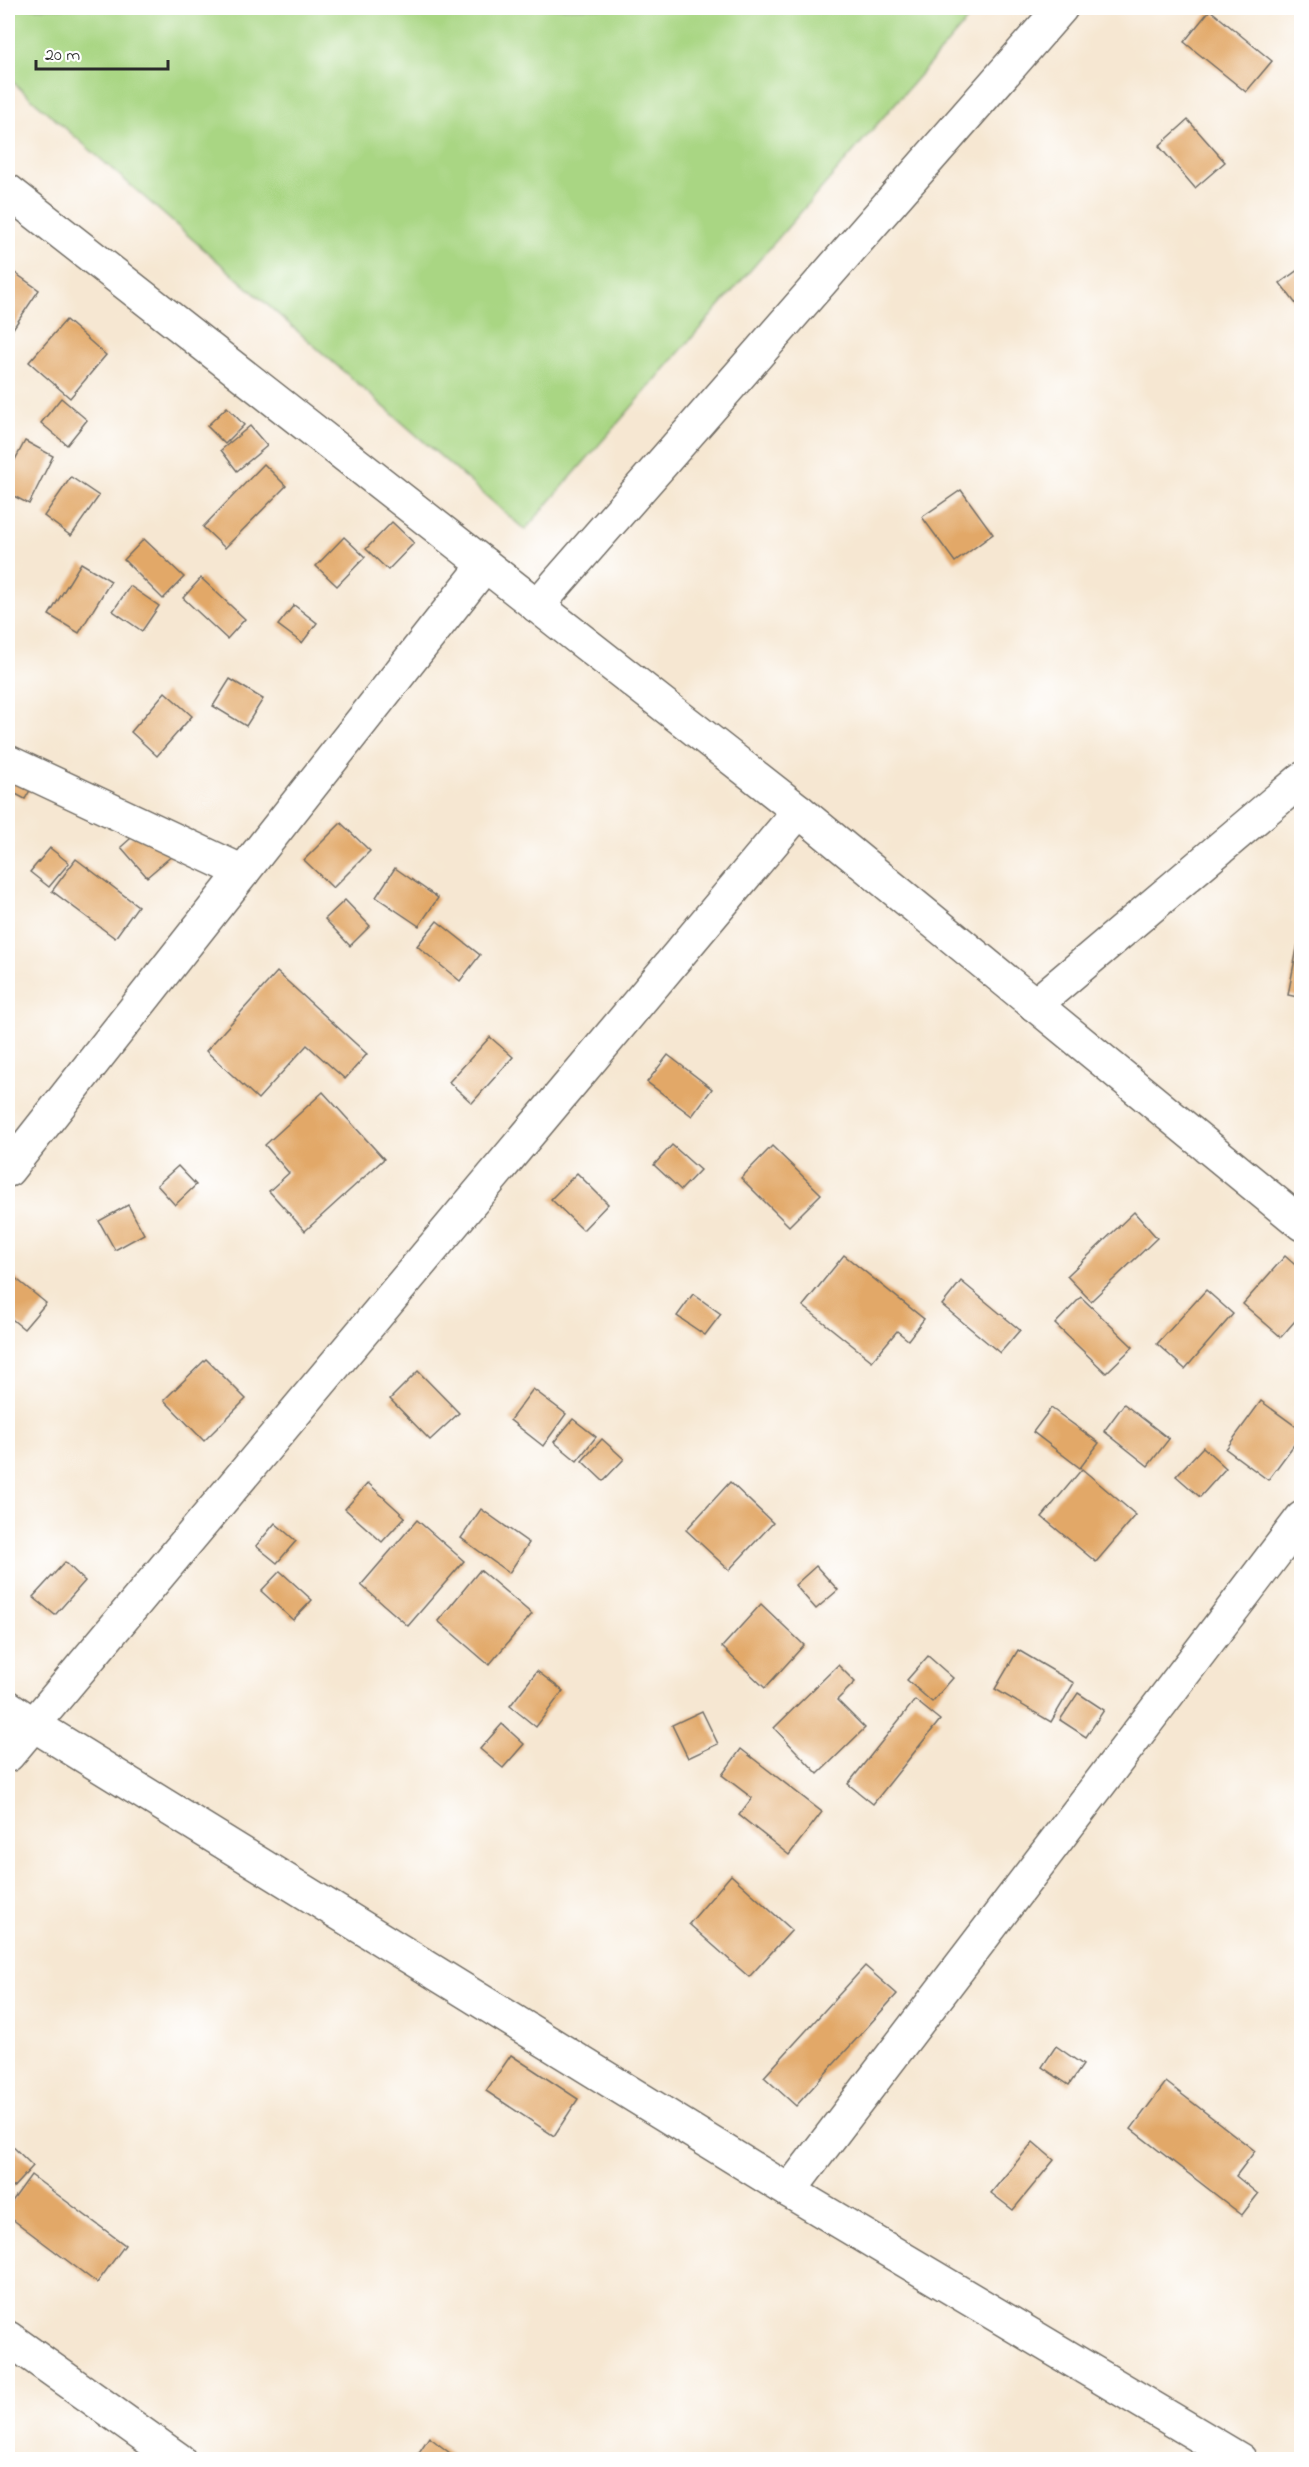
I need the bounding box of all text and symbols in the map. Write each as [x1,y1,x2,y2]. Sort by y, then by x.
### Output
scale bar [36,33,168,71]
text: 20 m [45,43,80,69]

